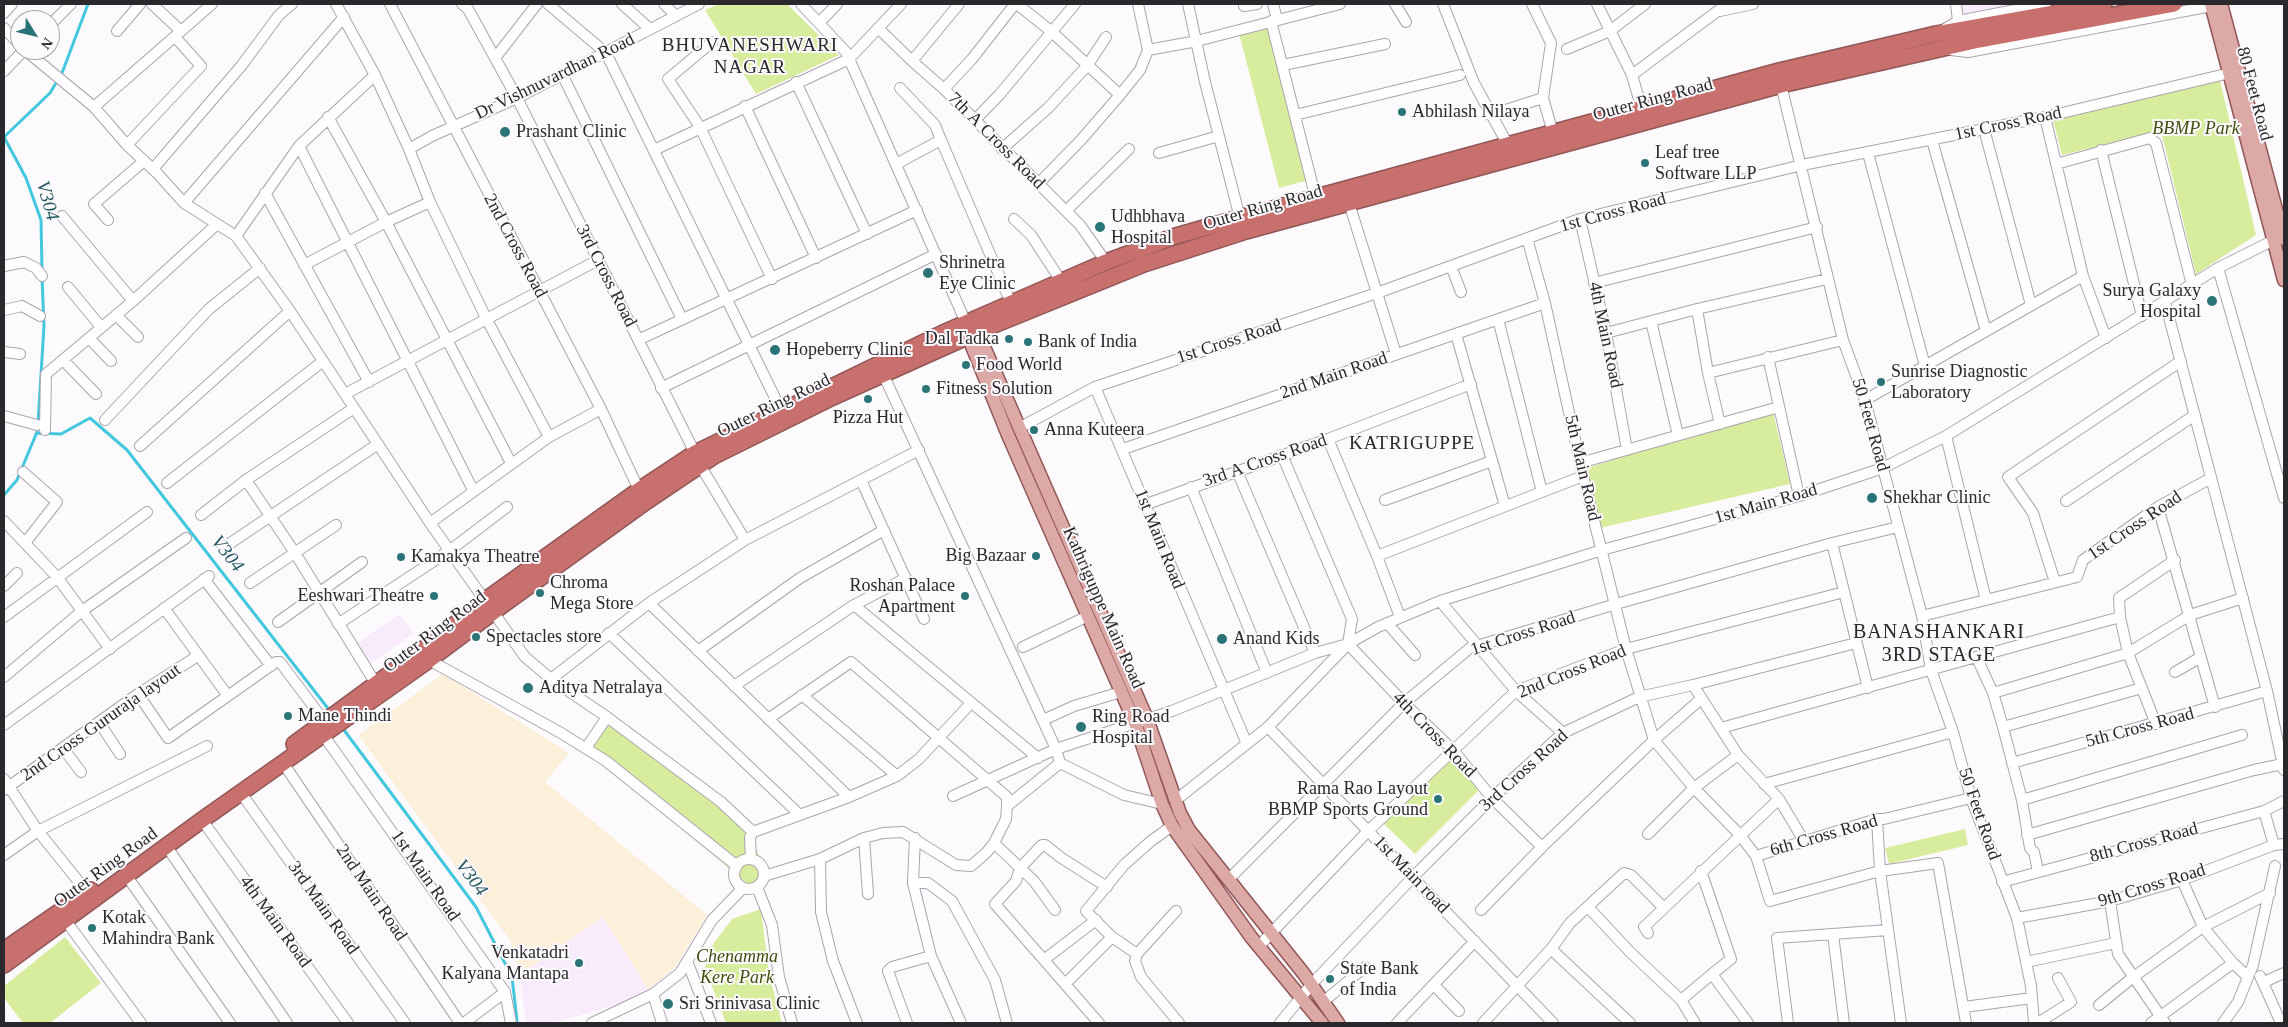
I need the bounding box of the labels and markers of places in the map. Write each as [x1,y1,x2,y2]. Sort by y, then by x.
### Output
place label: Abhilash Nilaya [1412,101,1529,123]
marker: Abhilash Nilaya [1396,106,1408,118]
place label: Prashant Clinic [516,121,626,143]
marker: Prashant Clinic [498,125,512,139]
place label: Leaf tree Software LLP [1655,142,1756,184]
marker: Leaf tree Software LLP [1639,157,1651,169]
place label: Udhbhava Hospital [1111,206,1185,248]
marker: Udhbhava Hospital [1093,220,1107,234]
place label: Shrinetra Eye Clinic [939,252,1015,294]
marker: Shrinetra Eye Clinic [921,266,935,280]
place label: Surya Galaxy Hospital [2103,280,2201,322]
marker: Surya Galaxy Hospital [2205,294,2219,308]
place label: Dal Tadka [925,328,999,350]
place label: Bank of India [1038,331,1137,353]
marker: Dal Tadka [1003,333,1015,345]
marker: Bank of India [1022,336,1034,348]
place label: Hopeberry Clinic [786,339,911,361]
marker: Hopeberry Clinic [768,343,782,357]
place label: Food World [976,354,1062,376]
marker: Food World [960,359,972,371]
place label: Sunrise Diagnostic Laboratory [1891,361,2027,404]
marker: Sunrise Diagnostic Laboratory [1875,376,1887,388]
place label: Fitness Solution [936,378,1053,400]
marker: Fitness Solution [920,383,932,395]
marker: Pizza Hut [862,393,874,405]
place label: Pizza Hut [833,407,903,429]
place label: Anna Kuteera [1044,419,1144,441]
marker: Anna Kuteera [1028,424,1040,436]
place label: Shekhar Clinic [1883,487,1990,509]
marker: Shekhar Clinic [1865,491,1879,505]
place label: Big Bazaar [946,545,1026,567]
place label: Kamakya Theatre [411,546,539,568]
marker: Big Bazaar [1030,550,1042,562]
marker: Kamakya Theatre [395,551,407,563]
place label: Chroma Mega Store [550,572,633,614]
place label: Roshan Palace Apartment [850,575,955,618]
place label: Eeshwari Theatre [298,585,424,607]
marker: Chroma Mega Store [534,587,546,599]
marker: Eeshwari Theatre [428,590,440,602]
marker: Roshan Palace Apartment [959,590,971,602]
place label: Spectacles store [486,626,601,648]
place label: Anand Kids [1233,628,1319,650]
marker: Spectacles store [470,631,482,643]
marker: Anand Kids [1215,632,1229,646]
place label: Aditya Netralaya [539,677,662,699]
marker: Aditya Netralaya [521,681,535,695]
place label: Mane Thindi [298,705,391,727]
place label: Ring Road Hospital [1092,706,1170,749]
marker: Mane Thindi [282,710,294,722]
marker: Ring Road Hospital [1074,720,1088,734]
place label: Rama Rao Layout BBMP Sports Ground [1268,778,1428,821]
marker: Rama Rao Layout BBMP Sports Ground [1432,793,1444,805]
place label: Kotak Mahindra Bank [102,907,214,950]
marker: Kotak Mahindra Bank [86,922,98,934]
place label: Venkatadri Kalyana Mantapa [442,942,569,984]
marker: Venkatadri Kalyana Mantapa [573,957,585,969]
place label: State Bank of India [1340,958,1418,1001]
marker: State Bank of India [1324,973,1336,985]
place label: Sri Srinivasa Clinic [679,993,820,1015]
marker: Sri Srinivasa Clinic [661,997,675,1011]

